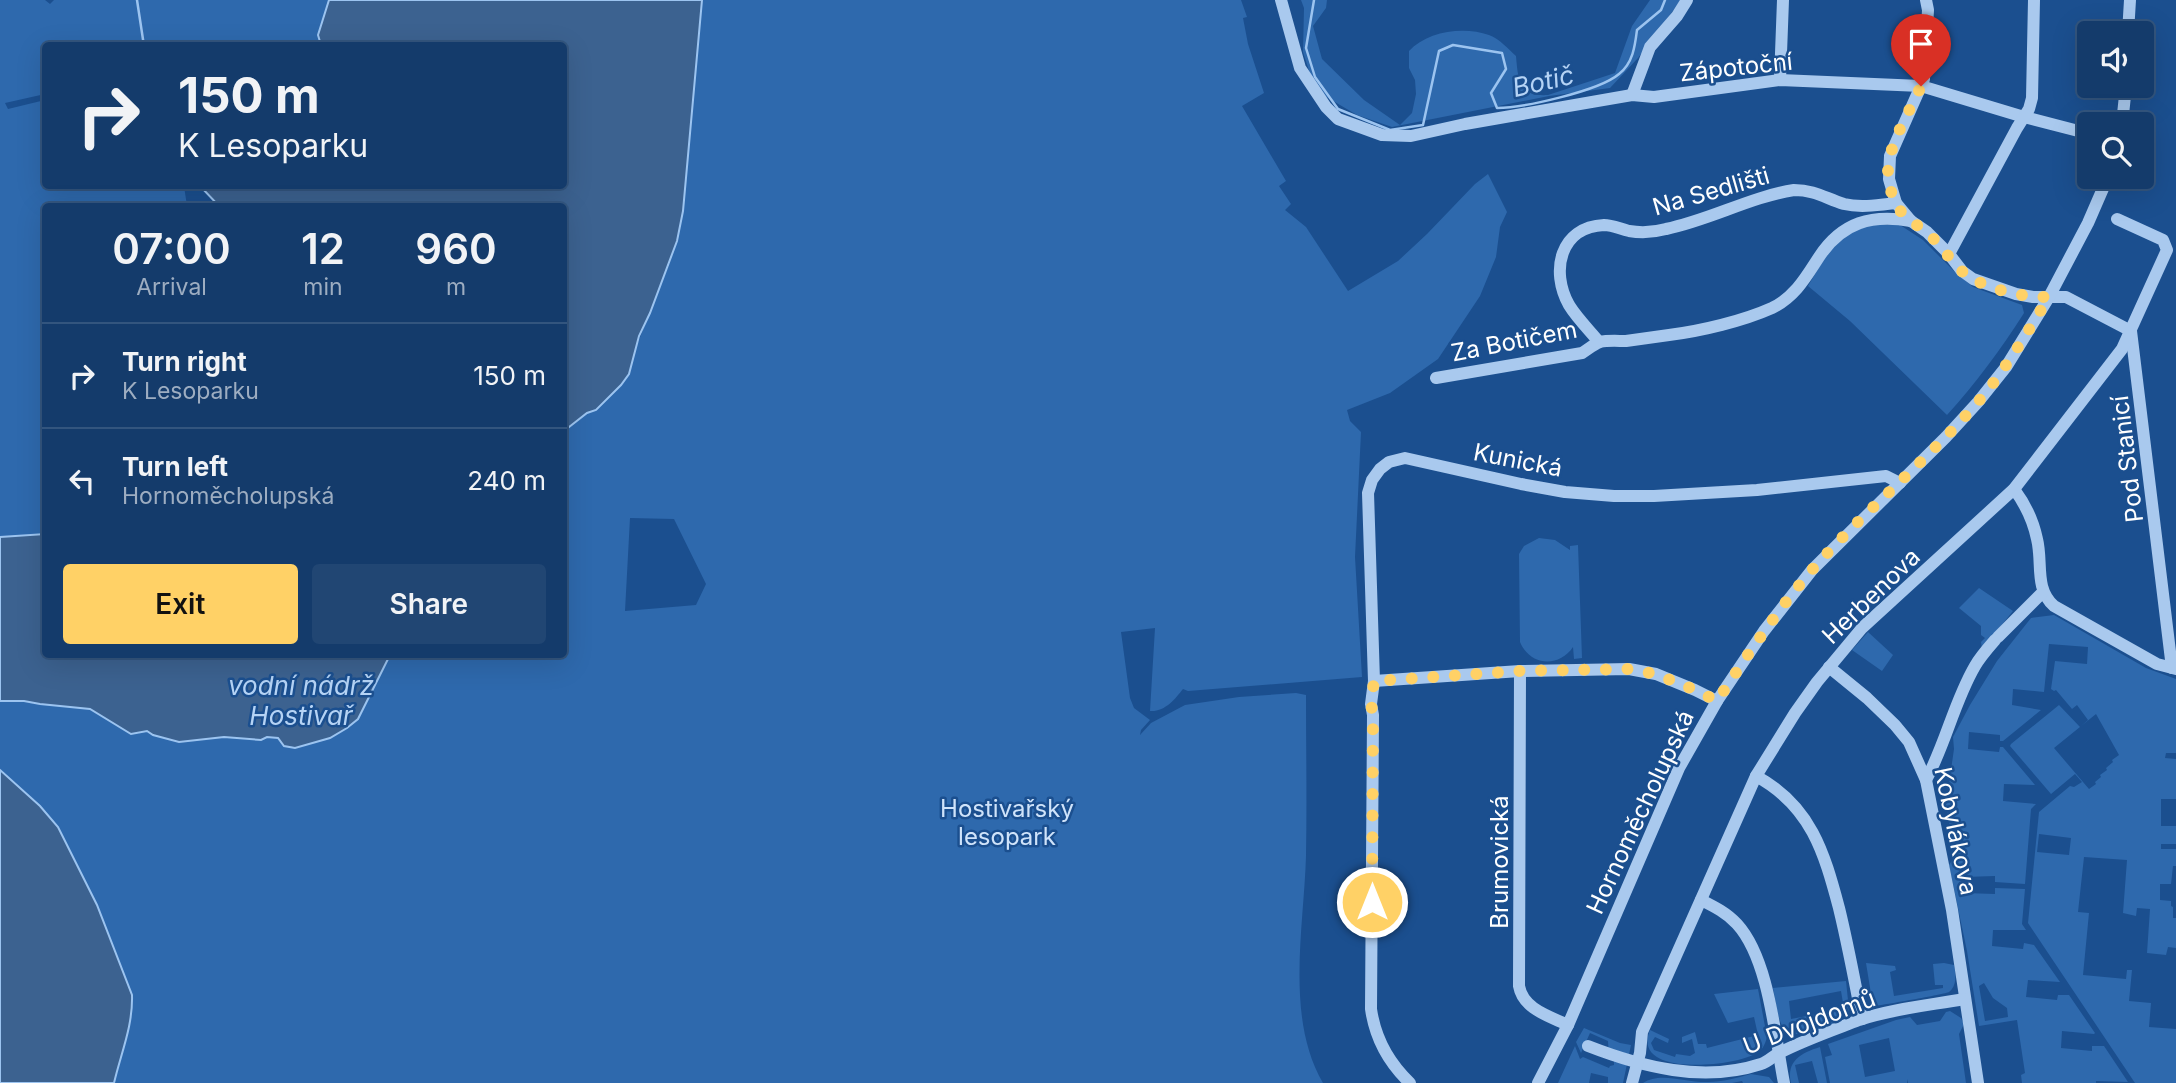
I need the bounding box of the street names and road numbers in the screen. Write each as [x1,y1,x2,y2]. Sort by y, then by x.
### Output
street label: Zápotoční [1678,47,1794,87]
street label: Na Sedlišti [1649,160,1773,222]
street label: Za Botičem [1449,315,1579,367]
street label: Pod Stanicí [2105,394,2149,524]
street label: Kunická [1471,437,1565,483]
street label: Herbenova [1816,542,1926,650]
street label: Hornoměcholupská [1580,705,1700,919]
street label: Kobylákova [1928,764,1984,898]
street label: Brumovická [1485,795,1514,929]
street label: U Dvojdomů [1739,983,1879,1061]

